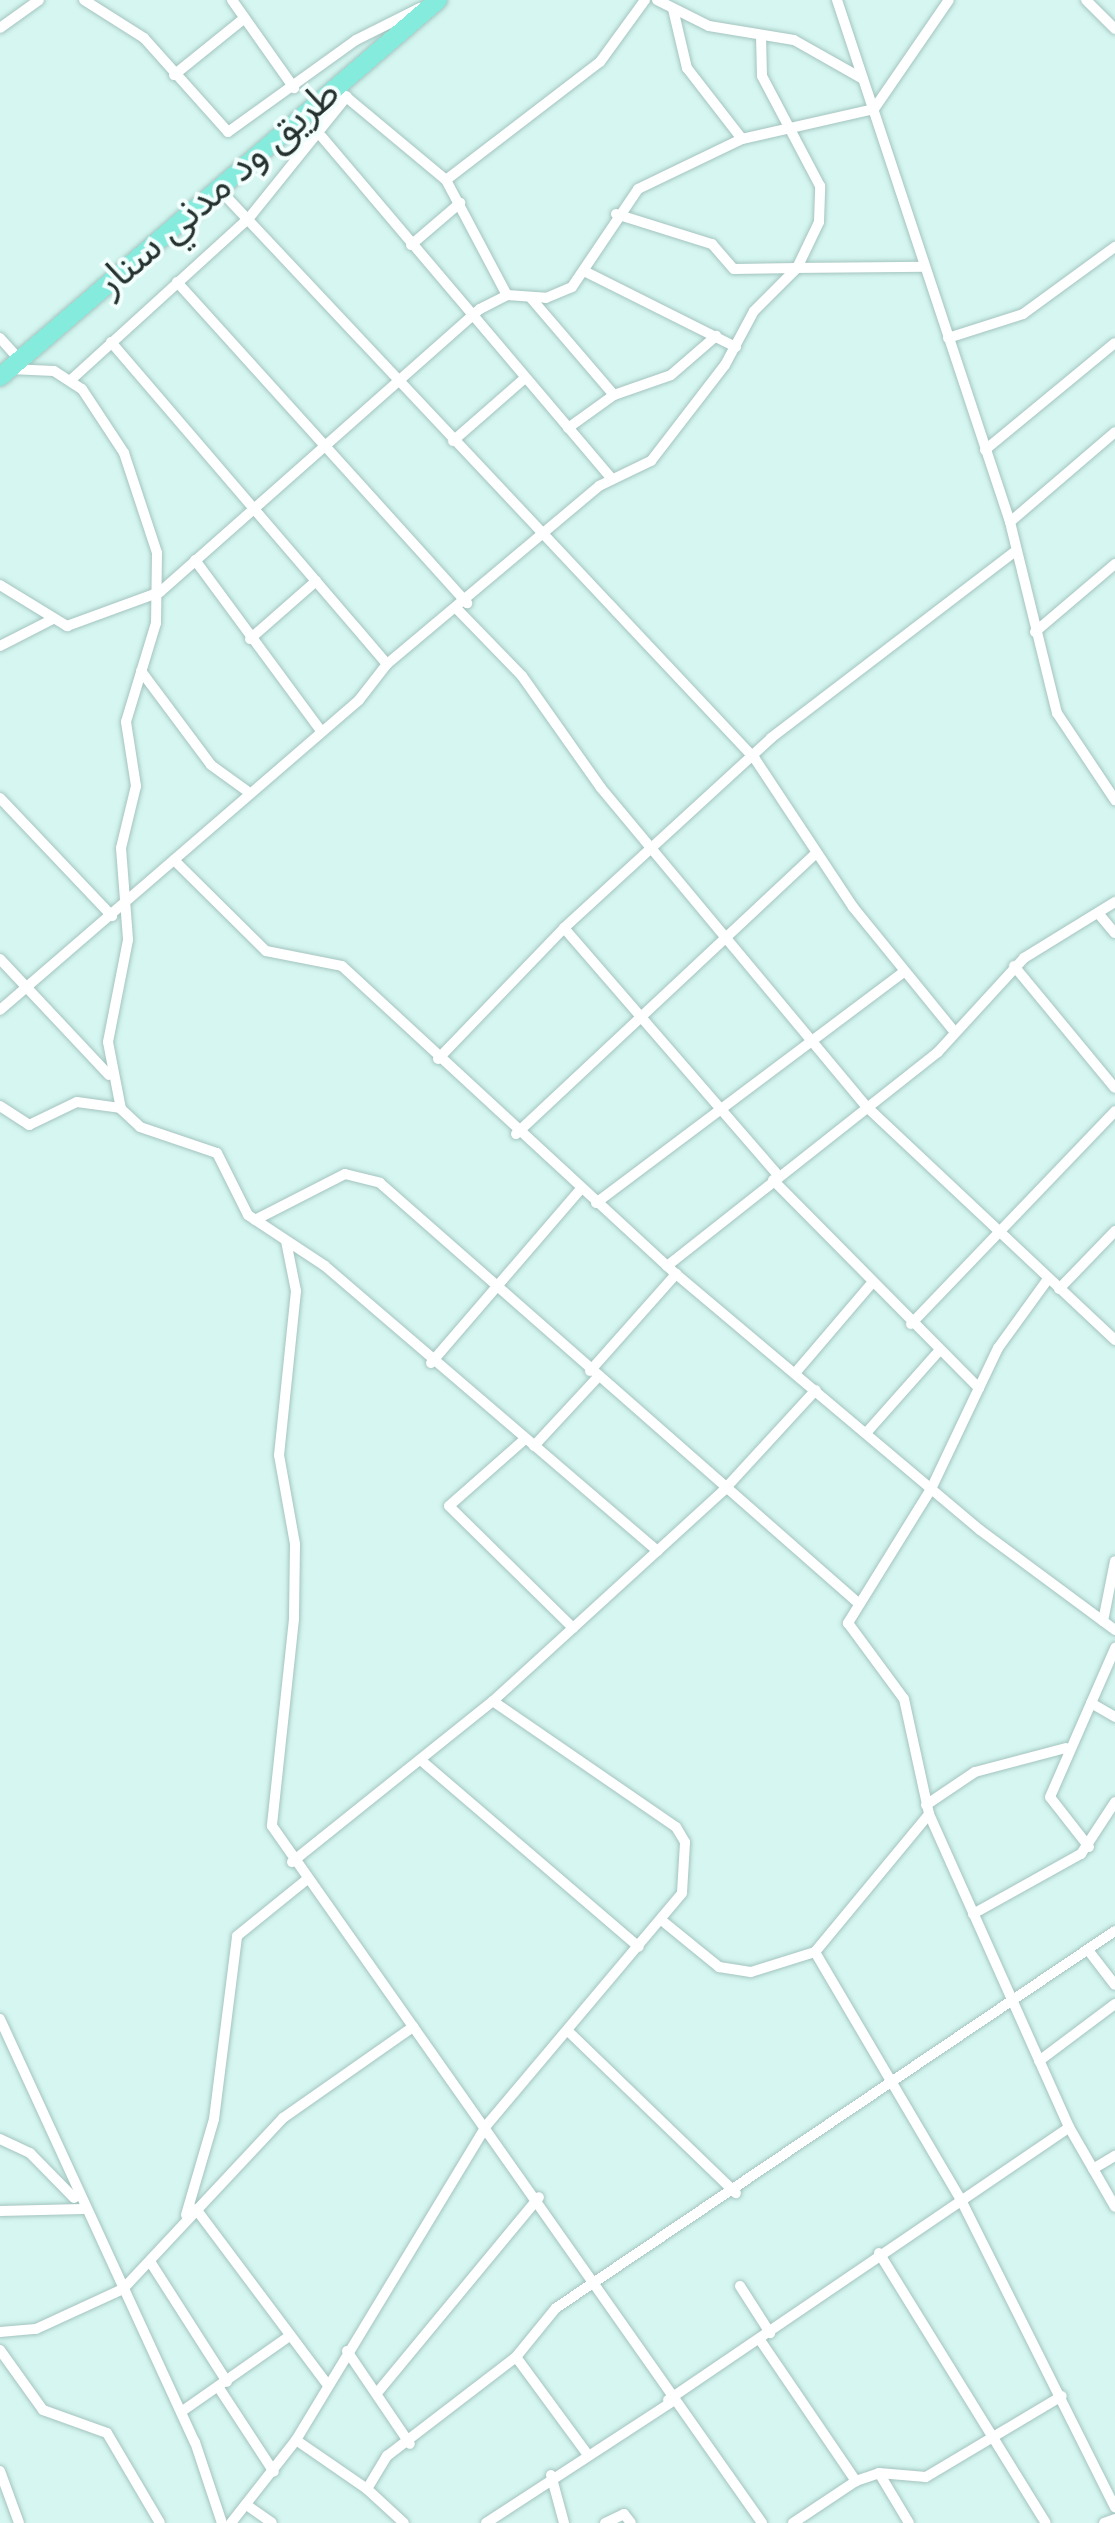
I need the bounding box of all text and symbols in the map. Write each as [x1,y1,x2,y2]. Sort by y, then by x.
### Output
street label: طريق ود مدني سنار [87,70,351,308]

